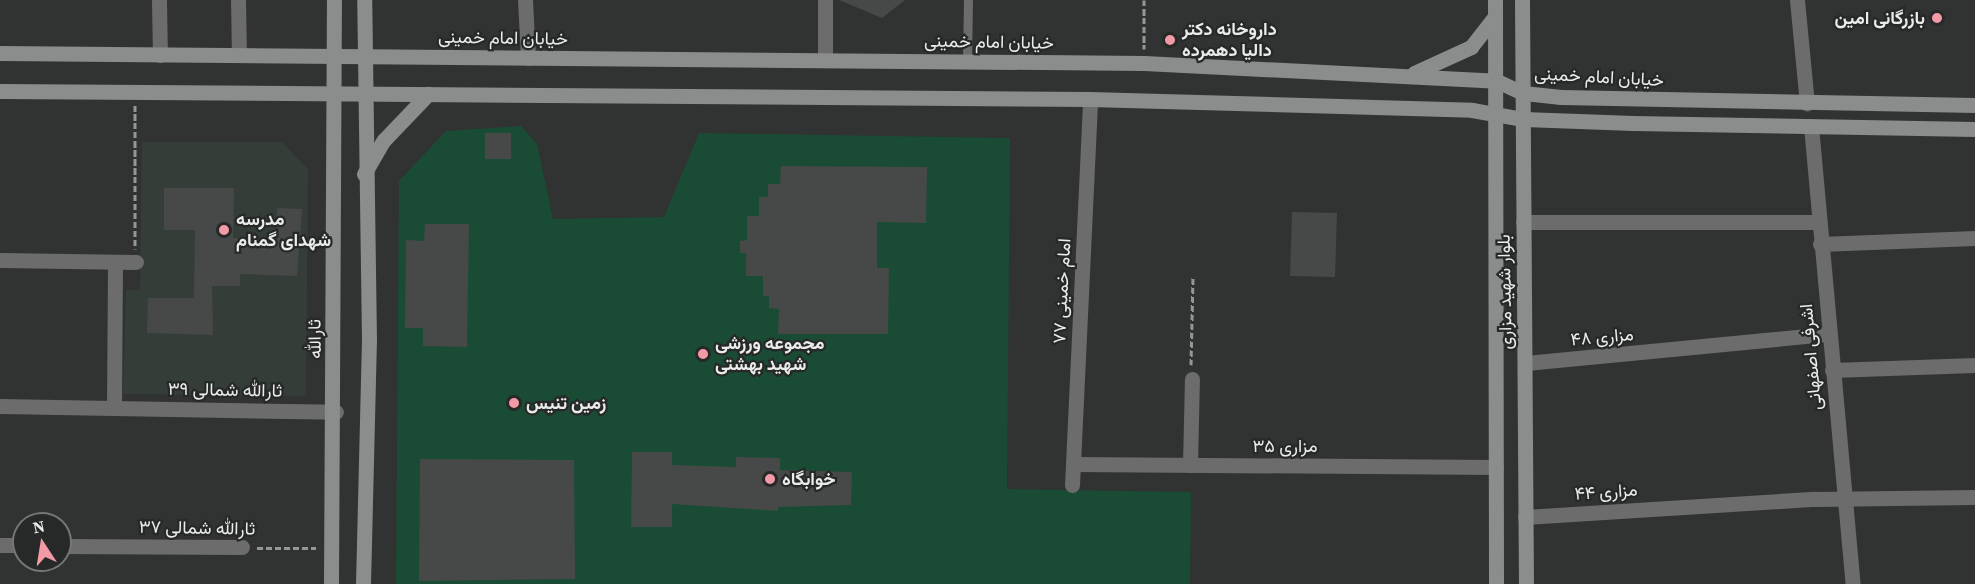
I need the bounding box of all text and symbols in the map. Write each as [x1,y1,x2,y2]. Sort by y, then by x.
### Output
place label: بازرگانی امین [1835,7,1925,29]
marker: بازرگانی امین [1930,11,1944,25]
place label: داروخانه دکتر دالیا دهمرده [1182,19,1277,62]
street label: خیابان امام خمینی [438,26,568,50]
street label: خیابان امام خمینی [924,30,1054,54]
marker: داروخانه دکتر دالیا دهمرده [1163,33,1177,47]
street label: خیابان امام خمینی [1534,63,1664,91]
place label: مدرسه شهدای گمنام [236,209,331,252]
marker: مدرسه شهدای گمنام [217,223,231,237]
street label: بلوار شهید مزاری [1493,234,1517,350]
street label: امام خمینی ۷۷ [1048,238,1076,344]
street label: اشرفی اصفهانی [1796,303,1826,411]
street label: ثارالله [304,319,326,359]
street label: مزاری ۴۸ [1569,323,1635,351]
place label: مجموعه ورزشی شهید بهشتی [715,333,824,376]
marker: مجموعه ورزشی شهید بهشتی [696,347,710,361]
street label: ثارالله شمالی ۳۹ [168,378,282,402]
place label: زمین تنیس [526,392,606,414]
marker: زمین تنیس [507,396,521,410]
street label: مزاری ۳۵ [1252,435,1318,457]
place label: خوابگاه [782,468,835,490]
marker: خوابگاه [763,472,777,486]
street label: مزاری ۴۴ [1574,479,1638,505]
north arrow [12,512,72,572]
text: N [31,514,47,538]
street label: ثارالله شمالی ۳۷ [139,516,255,540]

